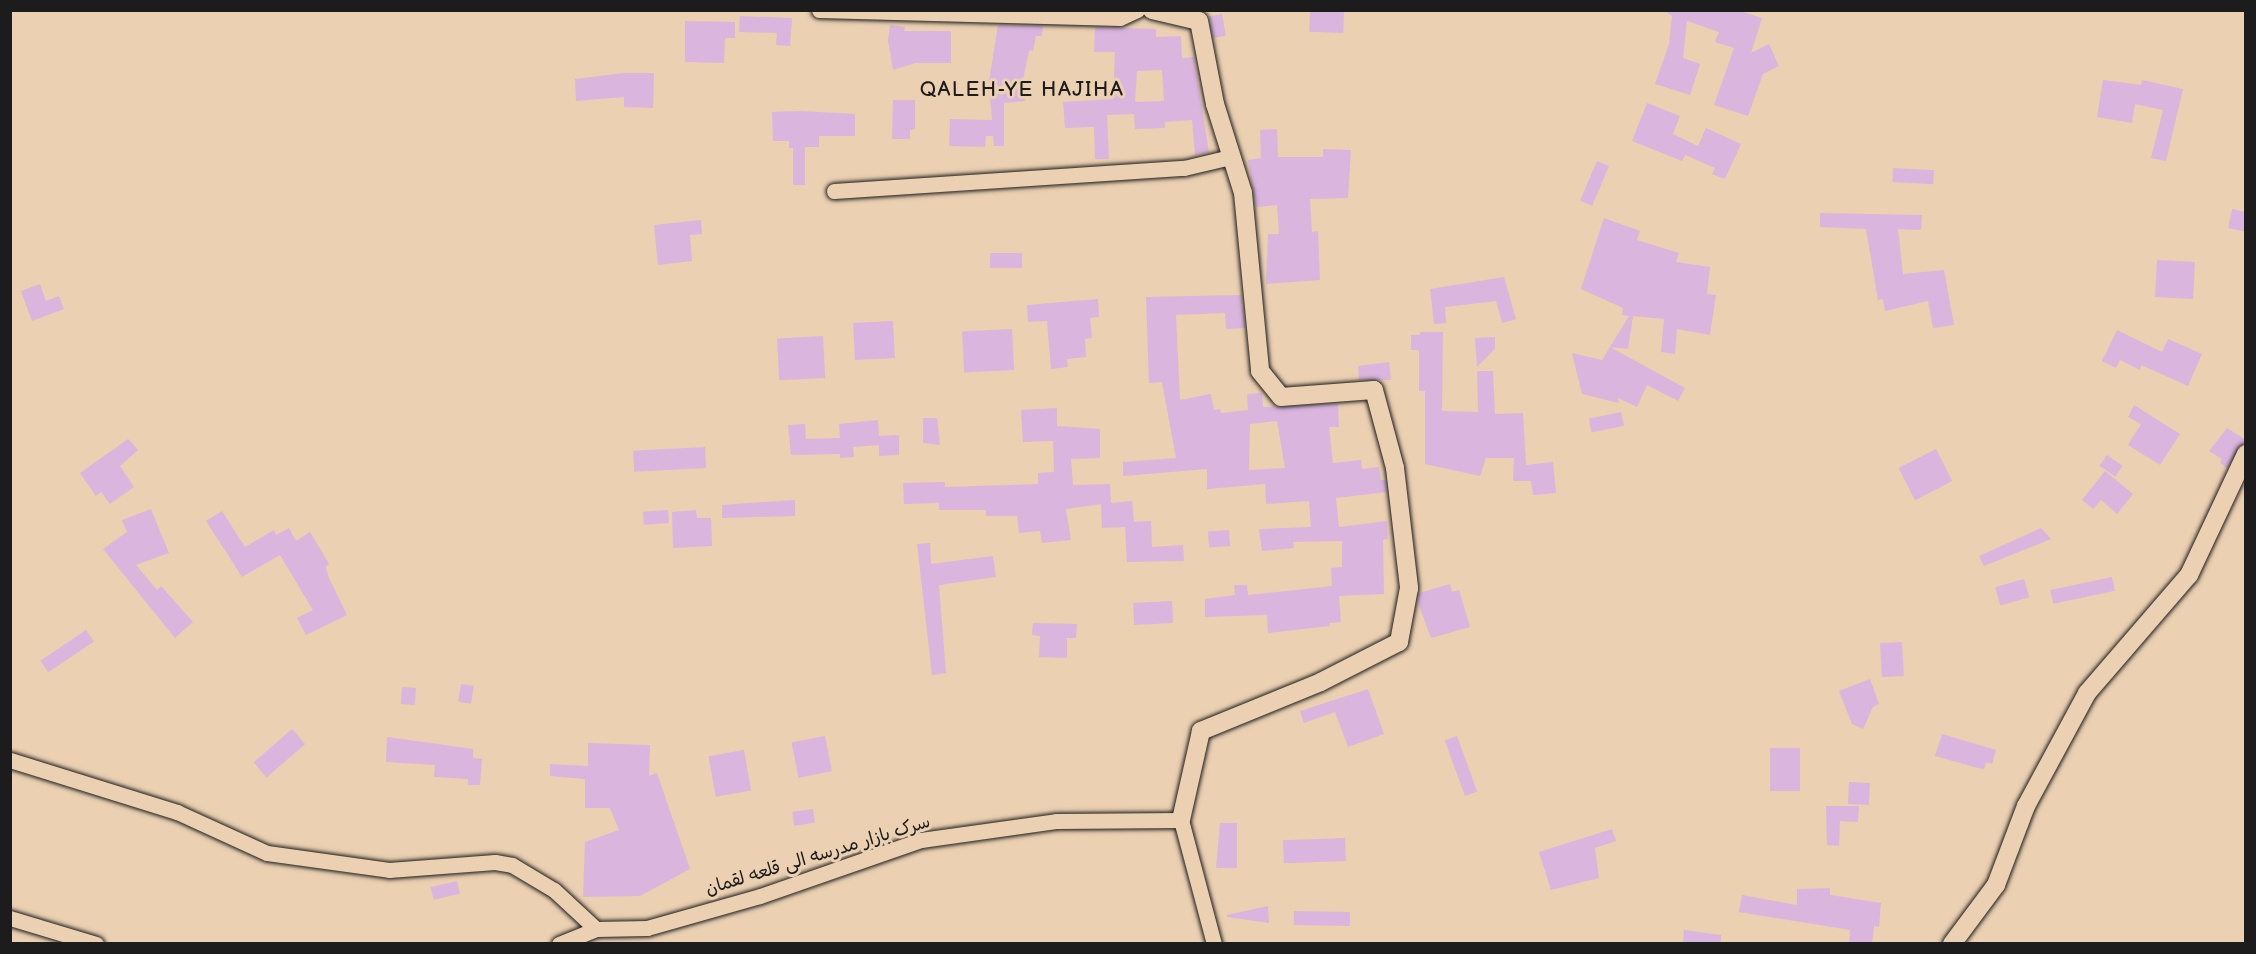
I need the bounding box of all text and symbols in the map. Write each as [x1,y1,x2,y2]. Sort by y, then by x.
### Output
district label: QALEH-YE HAJIHA [920,77,1124,103]
street label: سرک بازار مدرسه الی قلعه لقمان [703,811,933,901]

